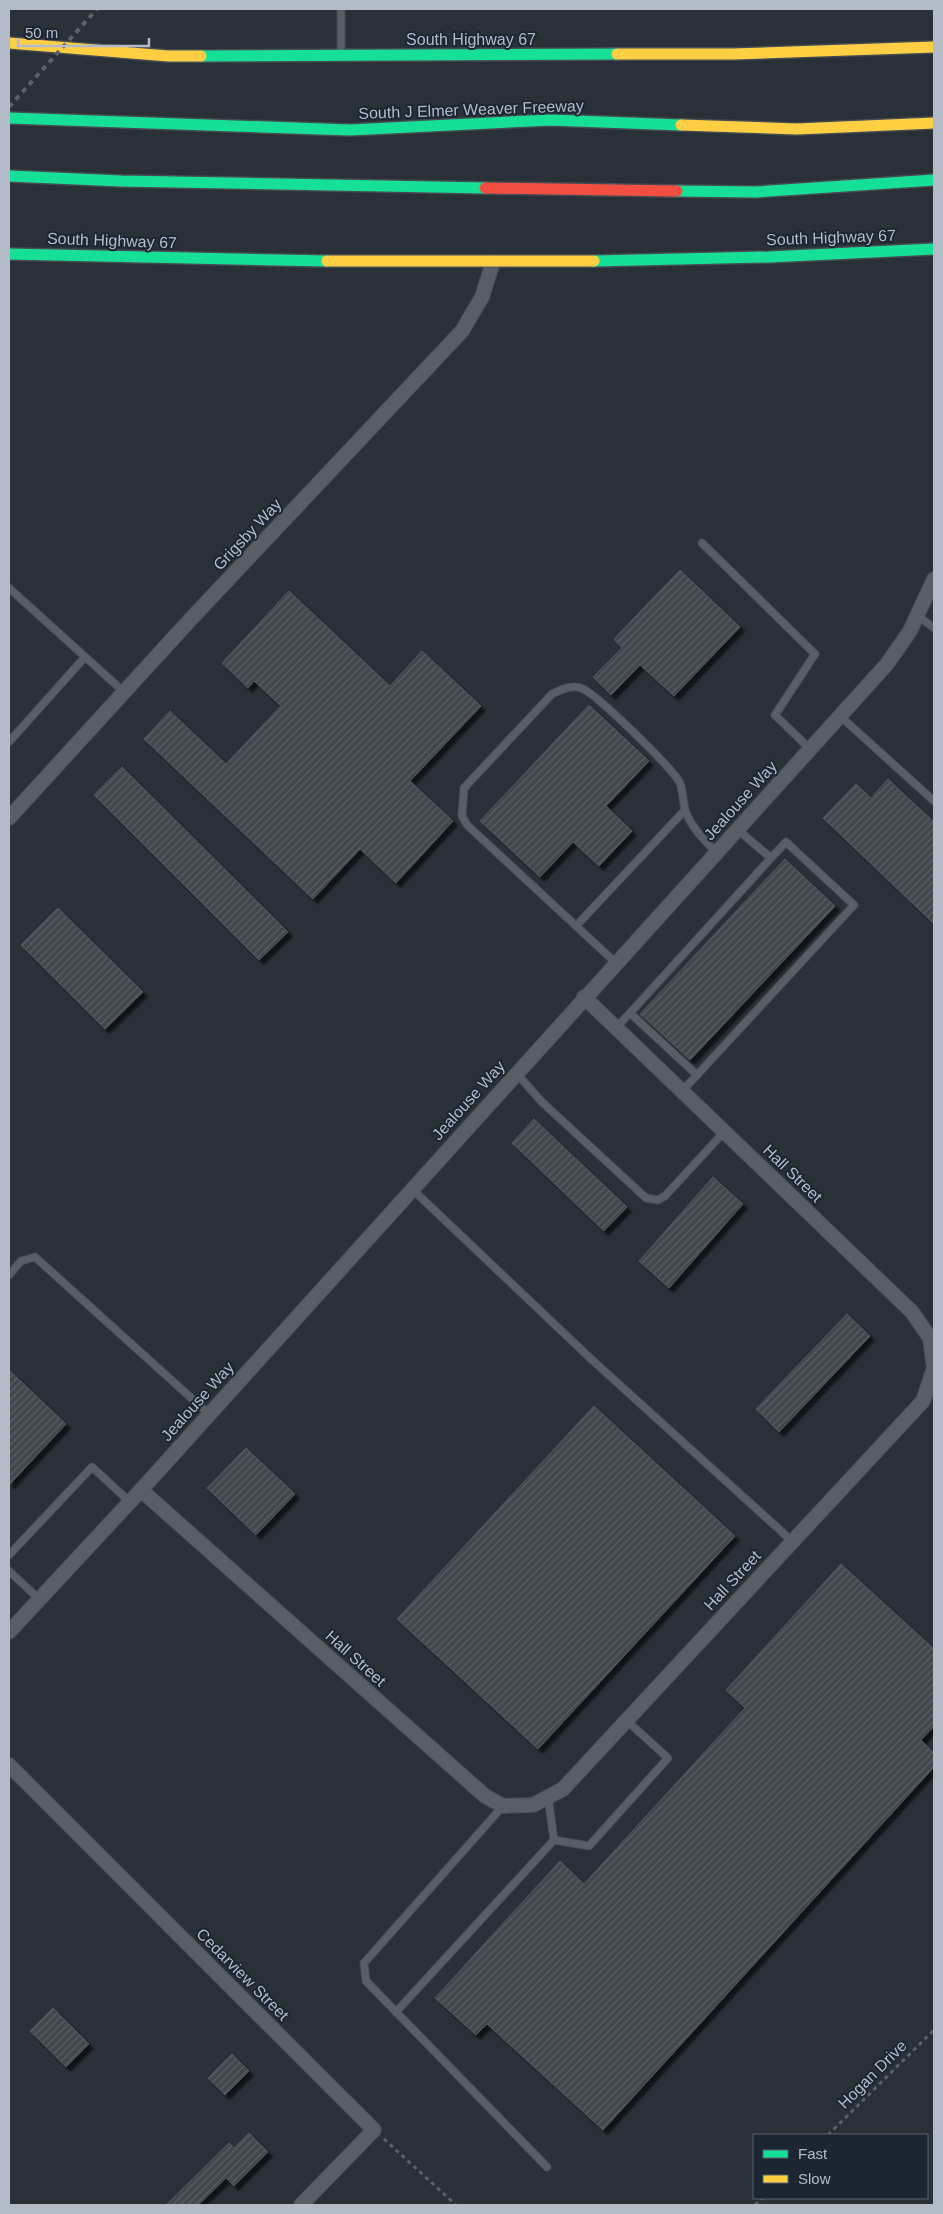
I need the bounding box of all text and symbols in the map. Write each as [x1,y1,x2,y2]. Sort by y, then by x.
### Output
scale bar [18,15,149,47]
text: 50 m [25,24,58,41]
street label: South Highway 67 [406,31,536,48]
street label: South J Elmer Weaver Freeway [358,97,584,122]
street label: South Highway 67 [766,227,896,248]
street label: South Highway 67 [47,230,177,251]
street label: Grigsby Way [210,495,285,573]
street label: Jealouse Way [701,758,780,843]
street label: Jealouse Way [429,1058,508,1143]
street label: Hall Street [760,1141,826,1206]
street label: Jealouse Way [158,1359,237,1444]
street label: Hall Street [701,1547,764,1613]
street label: Hall Street [322,1627,390,1690]
street label: Cedarview Street [193,1925,292,2024]
street label: Hogan Drive [835,2037,910,2112]
legend [753,2134,928,2199]
text: Fast [798,2145,828,2162]
text: Slow [798,2170,831,2187]

